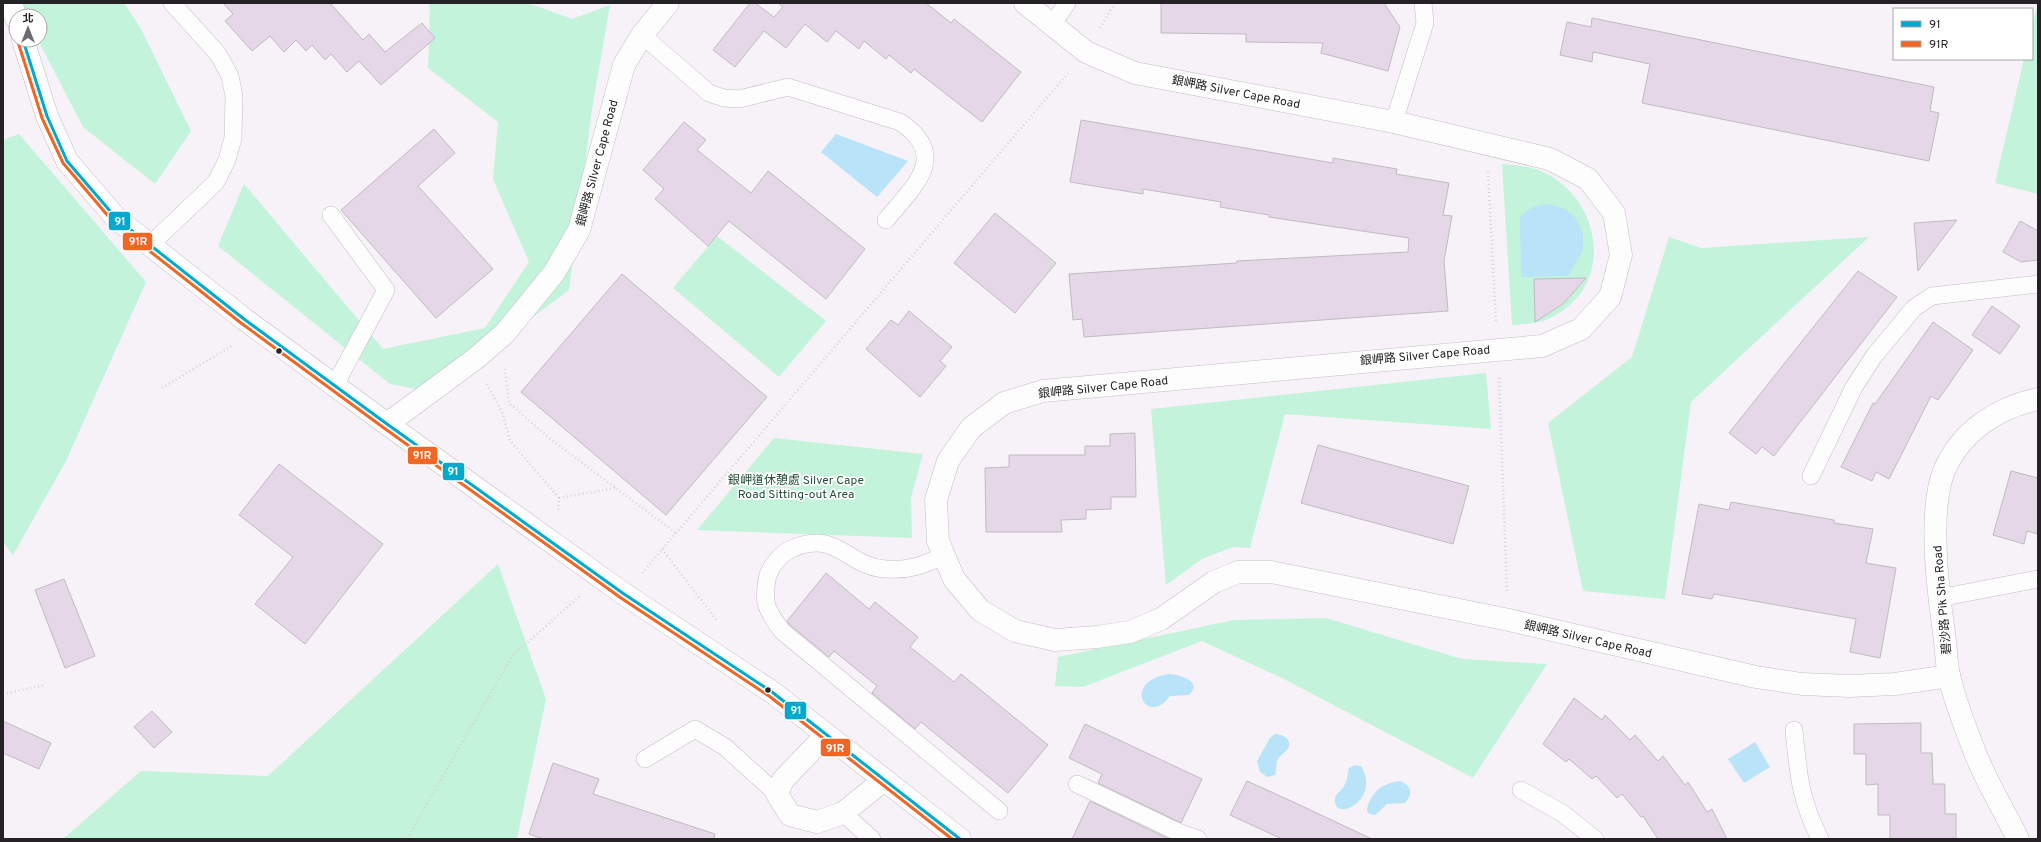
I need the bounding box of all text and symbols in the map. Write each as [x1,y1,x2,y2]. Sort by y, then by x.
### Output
north arrow [8,8,48,48]
legend [1893,8,2033,60]
text: 北 [23,12,34,26]
text: 91 [1929,17,1941,33]
text: 91R [1929,37,1949,53]
street label: 銀岬路 Silver Cape Road [1170,73,1301,113]
street label: 銀岬路 Silver Cape Road [573,98,623,228]
line badge: 91 [108,211,131,231]
text: 91 [114,215,126,229]
line badge: 91R [122,232,153,251]
text: 91R [129,235,147,249]
street label: 銀岬路 Silver Cape Road [1359,342,1491,370]
unlabelled marker [274,346,284,356]
street label: 銀岬路 Silver Cape Road [1037,373,1169,403]
line badge: 91R [407,446,438,465]
text: 91R [413,449,431,463]
line badge: 91 [442,462,465,481]
text: 91 [447,465,459,479]
park label: 銀岬道休憩處 Silver Cape Road Sitting-out Area [728,473,864,503]
street label: 碧沙路 Pik Sha Road [1930,545,1956,655]
street label: 銀岬路 Silver Cape Road [1522,617,1653,662]
unlabelled marker [763,685,773,695]
line badge: 91 [784,701,807,720]
text: 91 [790,704,802,718]
line badge: 91R [820,738,851,757]
text: 91R [826,742,844,756]

